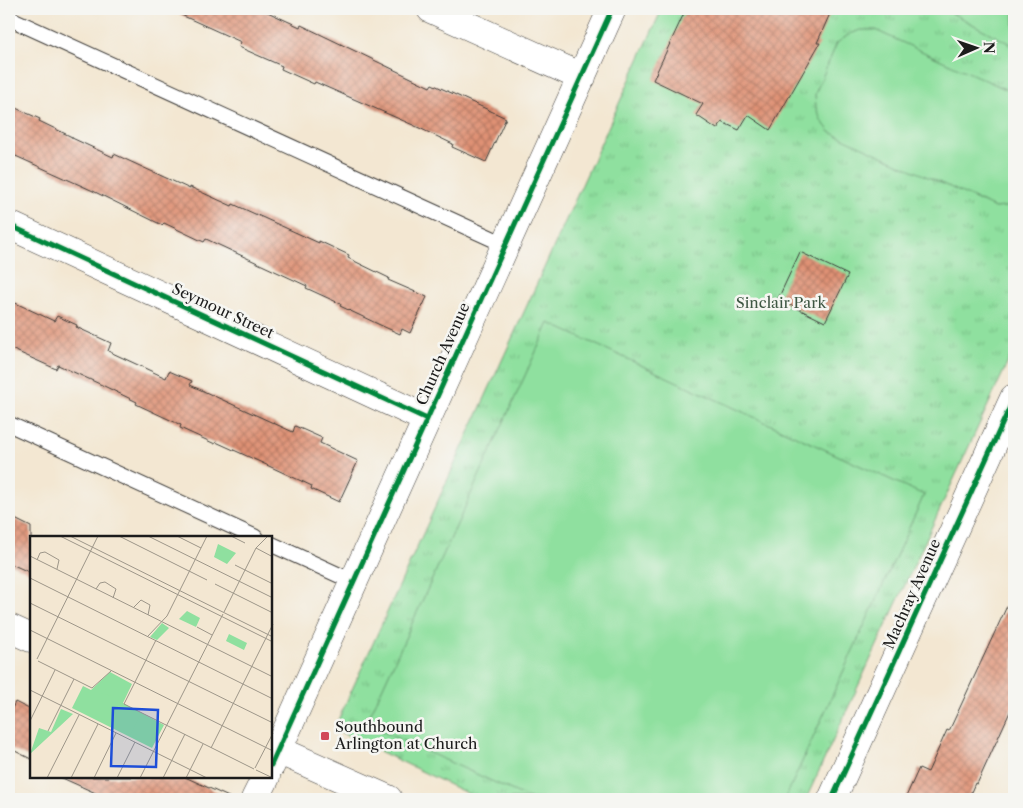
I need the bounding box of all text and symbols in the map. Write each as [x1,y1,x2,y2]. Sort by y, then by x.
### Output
north arrow [950,22,1000,72]
text: N [980,41,998,54]
street label: Seymour Street [169,279,278,343]
park label: Sinclair Park [736,293,828,312]
street label: Church Avenue [411,300,474,408]
inset map [30,536,272,778]
street label: Machray Avenue [879,536,944,652]
place label: Southbound Arlington at Church [334,717,478,753]
marker: Southbound Arlington at Church [319,730,331,742]

